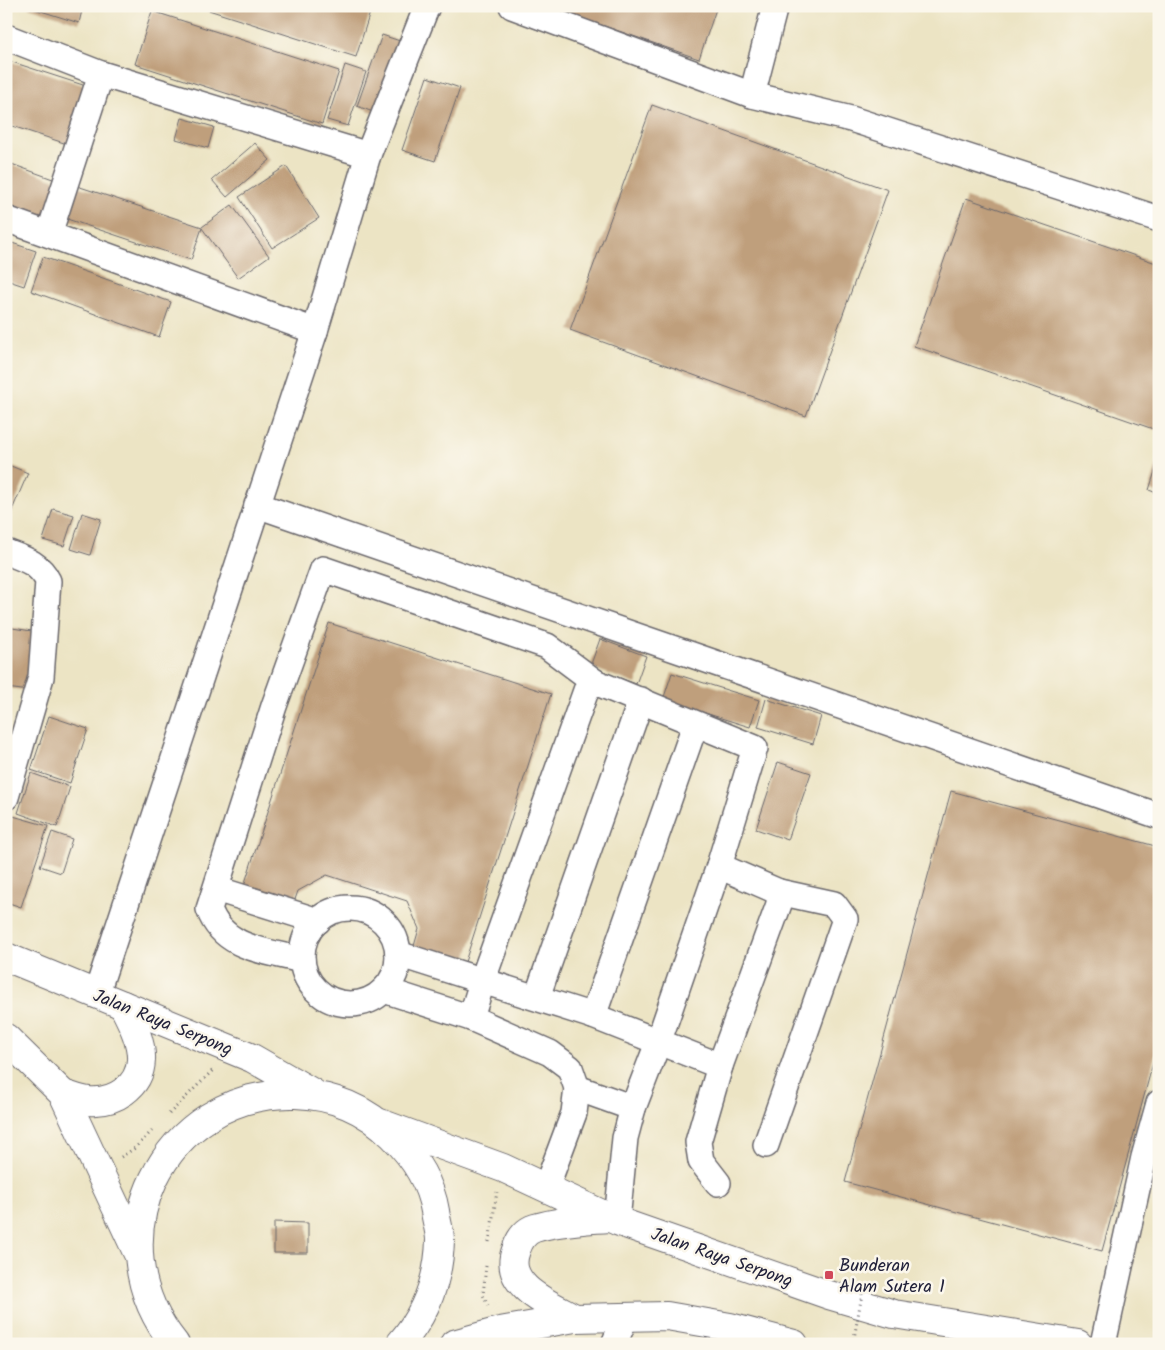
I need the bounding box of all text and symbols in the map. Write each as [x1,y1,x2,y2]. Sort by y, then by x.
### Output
street label: Jalan Raya Serpong [88,982,237,1065]
street label: Jalan Raya Serpong [647,1221,796,1296]
place label: Bunderan Alam Sutera 1 [839,1252,945,1302]
marker: Bunderan Alam Sutera 1 [823,1269,835,1281]

